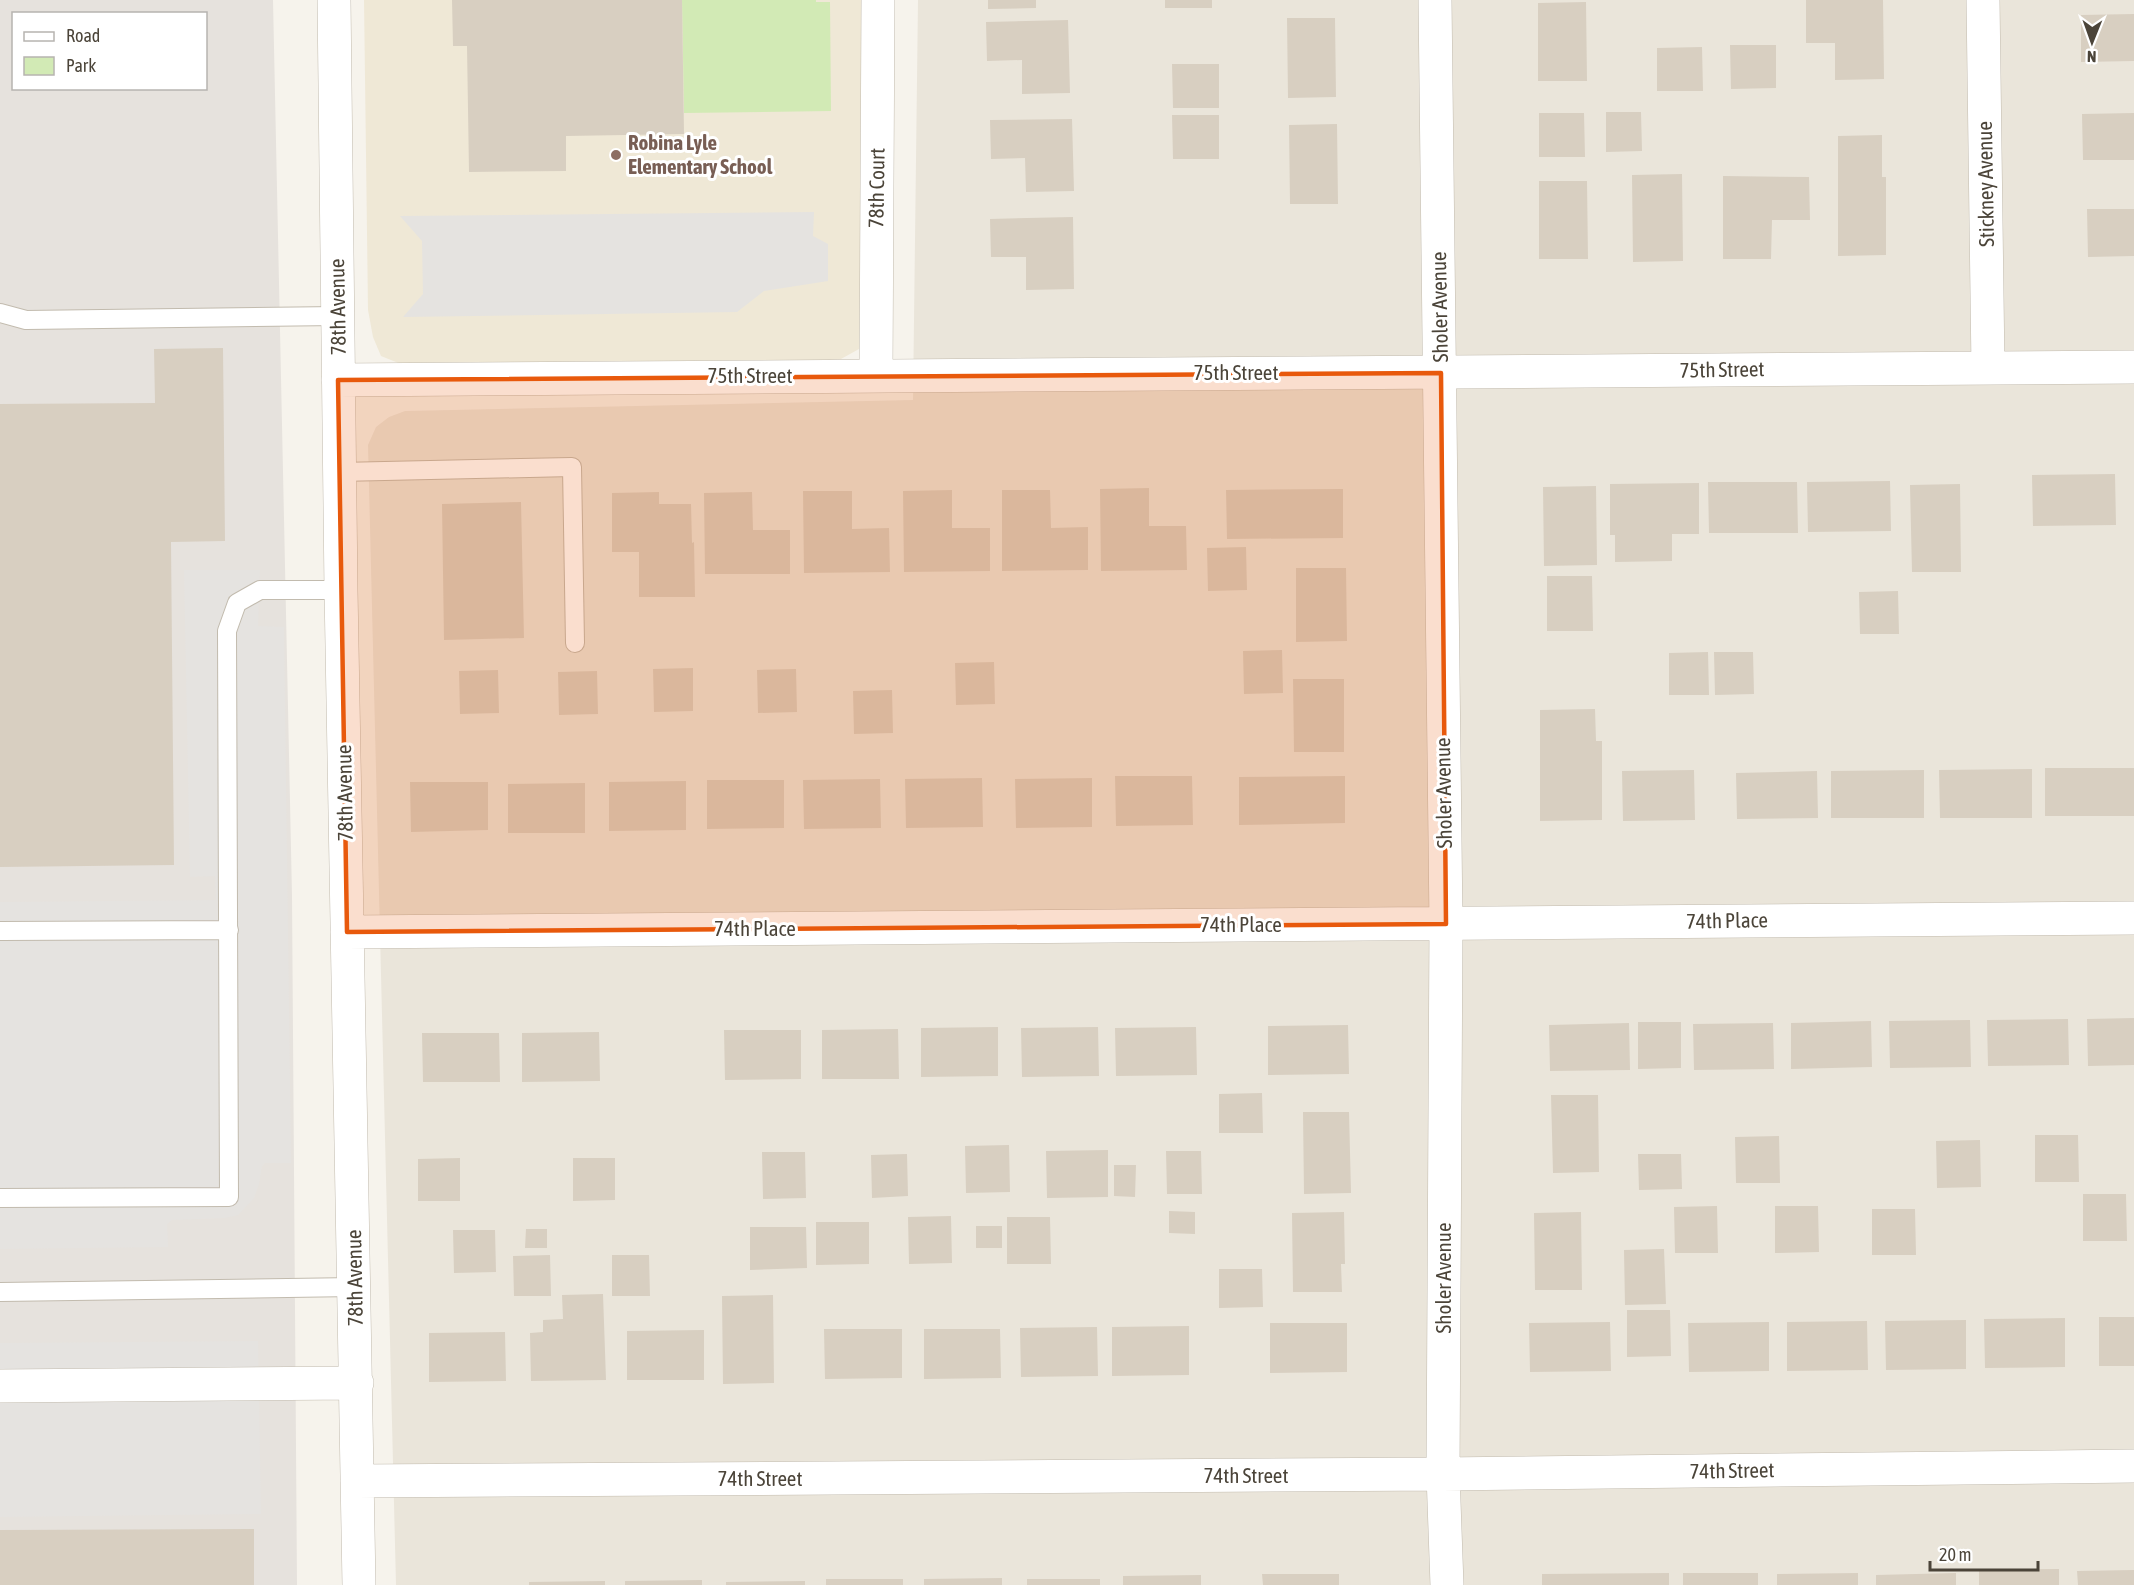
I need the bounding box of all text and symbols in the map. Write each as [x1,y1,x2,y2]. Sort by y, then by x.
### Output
legend [12,12,207,90]
north arrow [2062,12,2122,72]
text: Road [66,25,100,46]
text: N [2087,48,2097,66]
text: Park [66,55,96,76]
street label: Stickney Avenue [1972,121,1998,247]
place label: Robina Lyle Elementary School [628,130,773,178]
marker: Robina Lyle Elementary School [609,148,623,162]
street label: 78th Court [863,148,889,228]
street label: Sholer Avenue [1426,251,1452,363]
street label: 78th Avenue [324,258,350,356]
street label: 75th Street [1679,356,1765,382]
street label: 75th Street [1194,360,1278,384]
street label: 75th Street [708,363,792,387]
street label: Sholer Avenue [1430,737,1456,849]
street label: 78th Avenue [331,744,357,842]
street label: 74th Place [1686,907,1768,933]
street label: 74th Place [1200,912,1282,936]
street label: 74th Place [714,916,796,940]
street label: Sholer Avenue [1431,1223,1455,1333]
street label: 78th Avenue [341,1229,367,1327]
street label: 74th Street [1689,1457,1775,1483]
street label: 74th Street [1204,1463,1288,1487]
street label: 74th Street [718,1466,802,1490]
scale bar [1930,1534,2038,1572]
text: 20 m [1939,1544,1971,1565]

